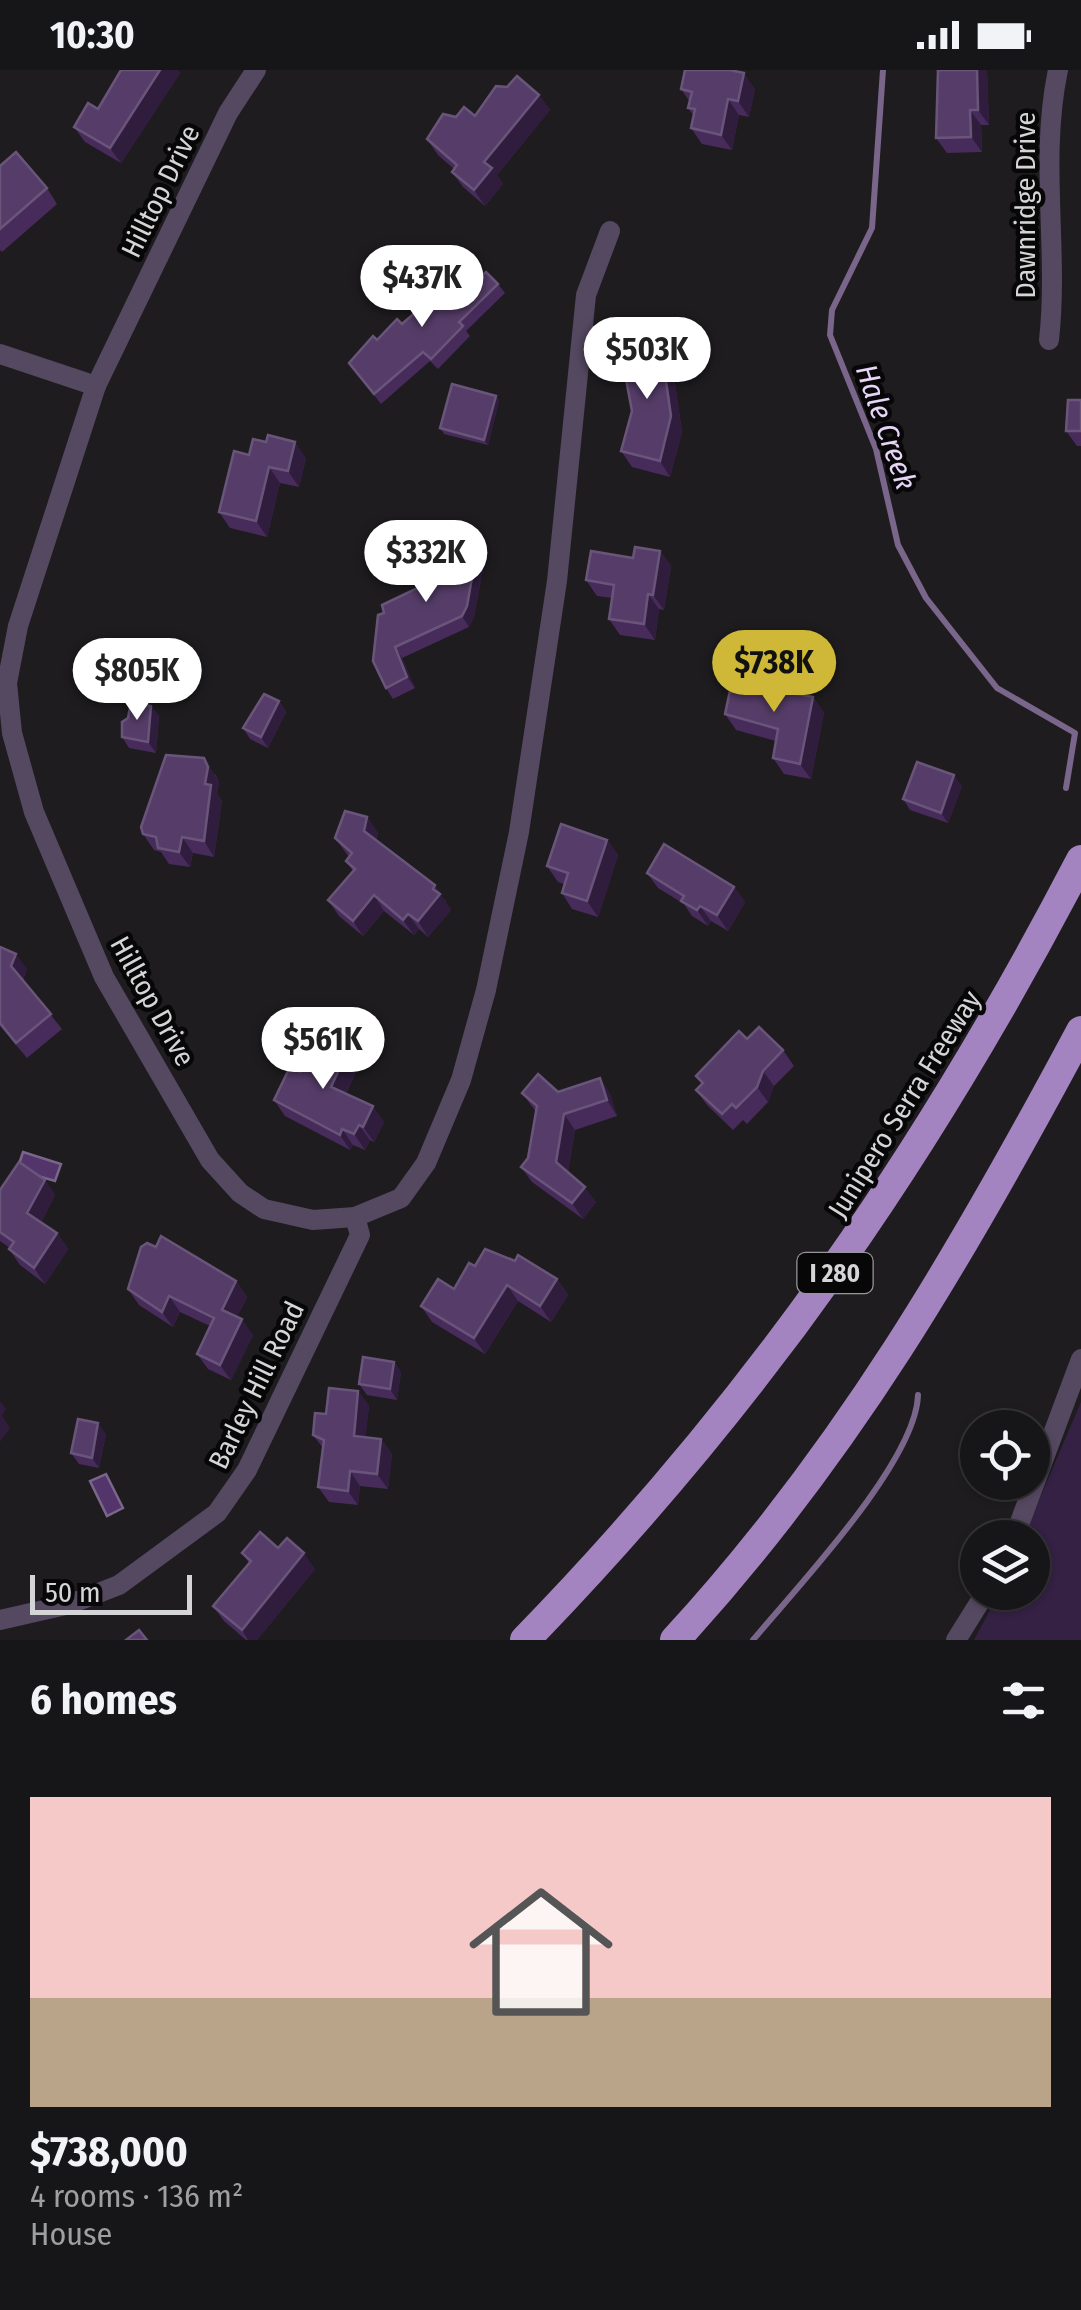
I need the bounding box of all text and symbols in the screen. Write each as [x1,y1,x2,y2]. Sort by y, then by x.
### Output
text: 10:30 [50,12,135,58]
street label: Dawnridge Drive [1009,112,1042,298]
street label: Hilltop Drive [114,120,207,263]
pin: $437K [352,245,492,330]
text: $437K [382,258,462,296]
pin: $503K [577,317,717,402]
text: $503K [606,330,688,368]
water label: Hale Creek [848,360,924,494]
pin: $332K [356,520,496,605]
text: $332K [386,533,466,571]
pin: $738K [704,630,844,715]
pin: $805K [67,638,207,723]
text: $738K [734,643,814,681]
text: $805K [95,651,179,689]
street label: Hilltop Drive [103,931,202,1072]
street label: Junipero Serra Freeway [821,984,988,1224]
pin: $561K [253,1007,393,1092]
text: $561K [284,1020,362,1058]
road number: I 280 [798,1253,872,1293]
street label: Barley Hill Road [202,1296,311,1474]
map controls [960,1410,1050,1610]
button: locate [960,1410,1050,1500]
button: layers [960,1520,1050,1610]
scale bar [30,1570,192,1614]
text: 50 m [45,1576,101,1609]
icon: filters [996,1673,1051,1728]
text: 6 homes [30,1675,177,1725]
icon: home [451,1862,631,2042]
text: $738,000 [30,2127,188,2177]
text: 4 rooms · 136 m² [30,2177,243,2215]
text: House [30,2215,112,2253]

